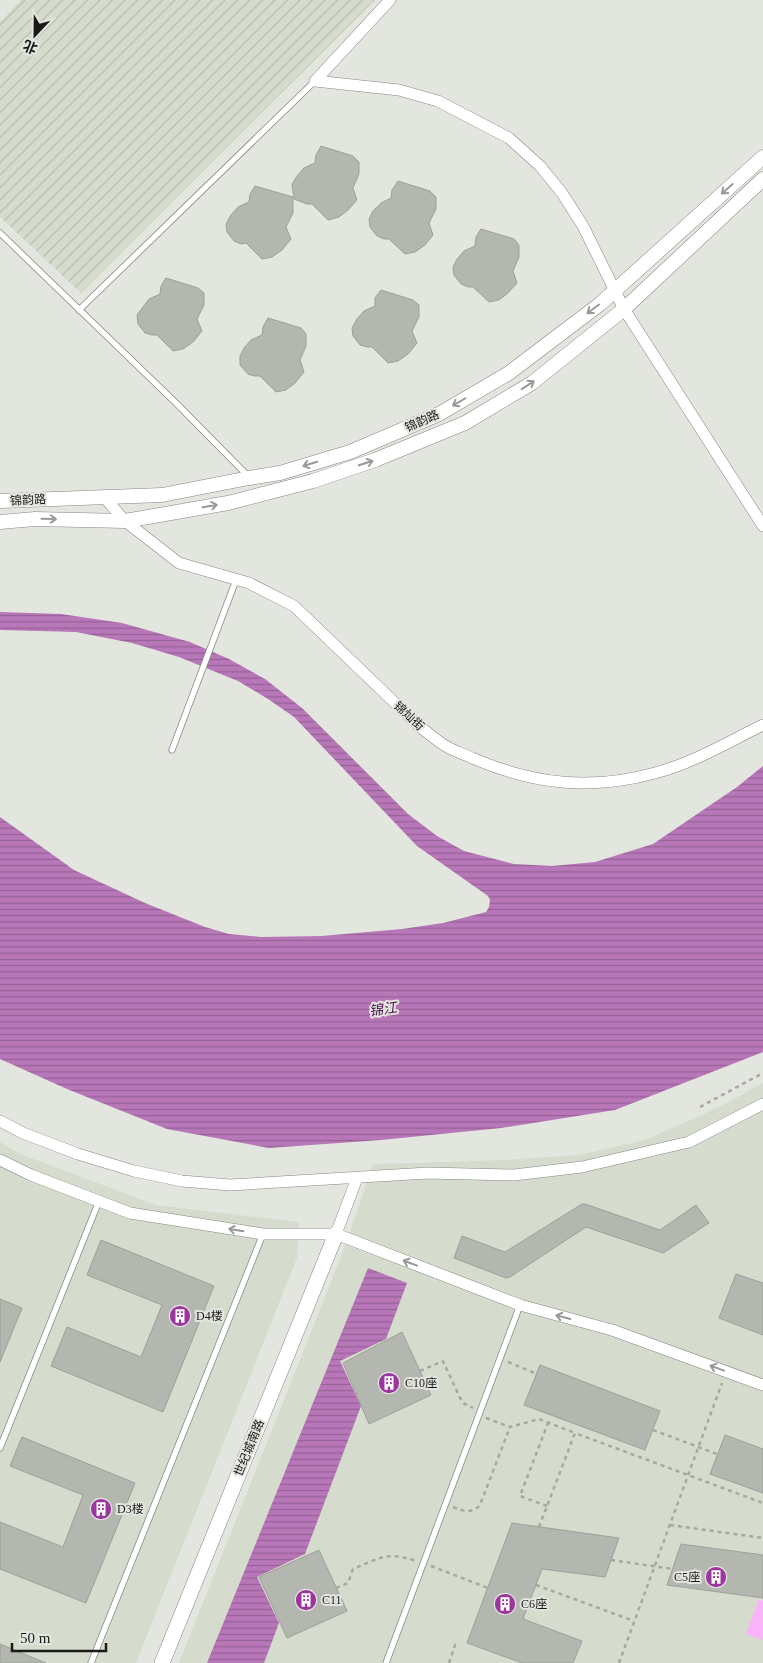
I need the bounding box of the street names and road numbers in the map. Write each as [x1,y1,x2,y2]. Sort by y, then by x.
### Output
street label: 锦韵路 [403,407,441,435]
street label: 锦韵路 [10,492,46,508]
street label: 锦灿街 [391,699,427,733]
street label: 世纪城南路 [231,1418,267,1478]

